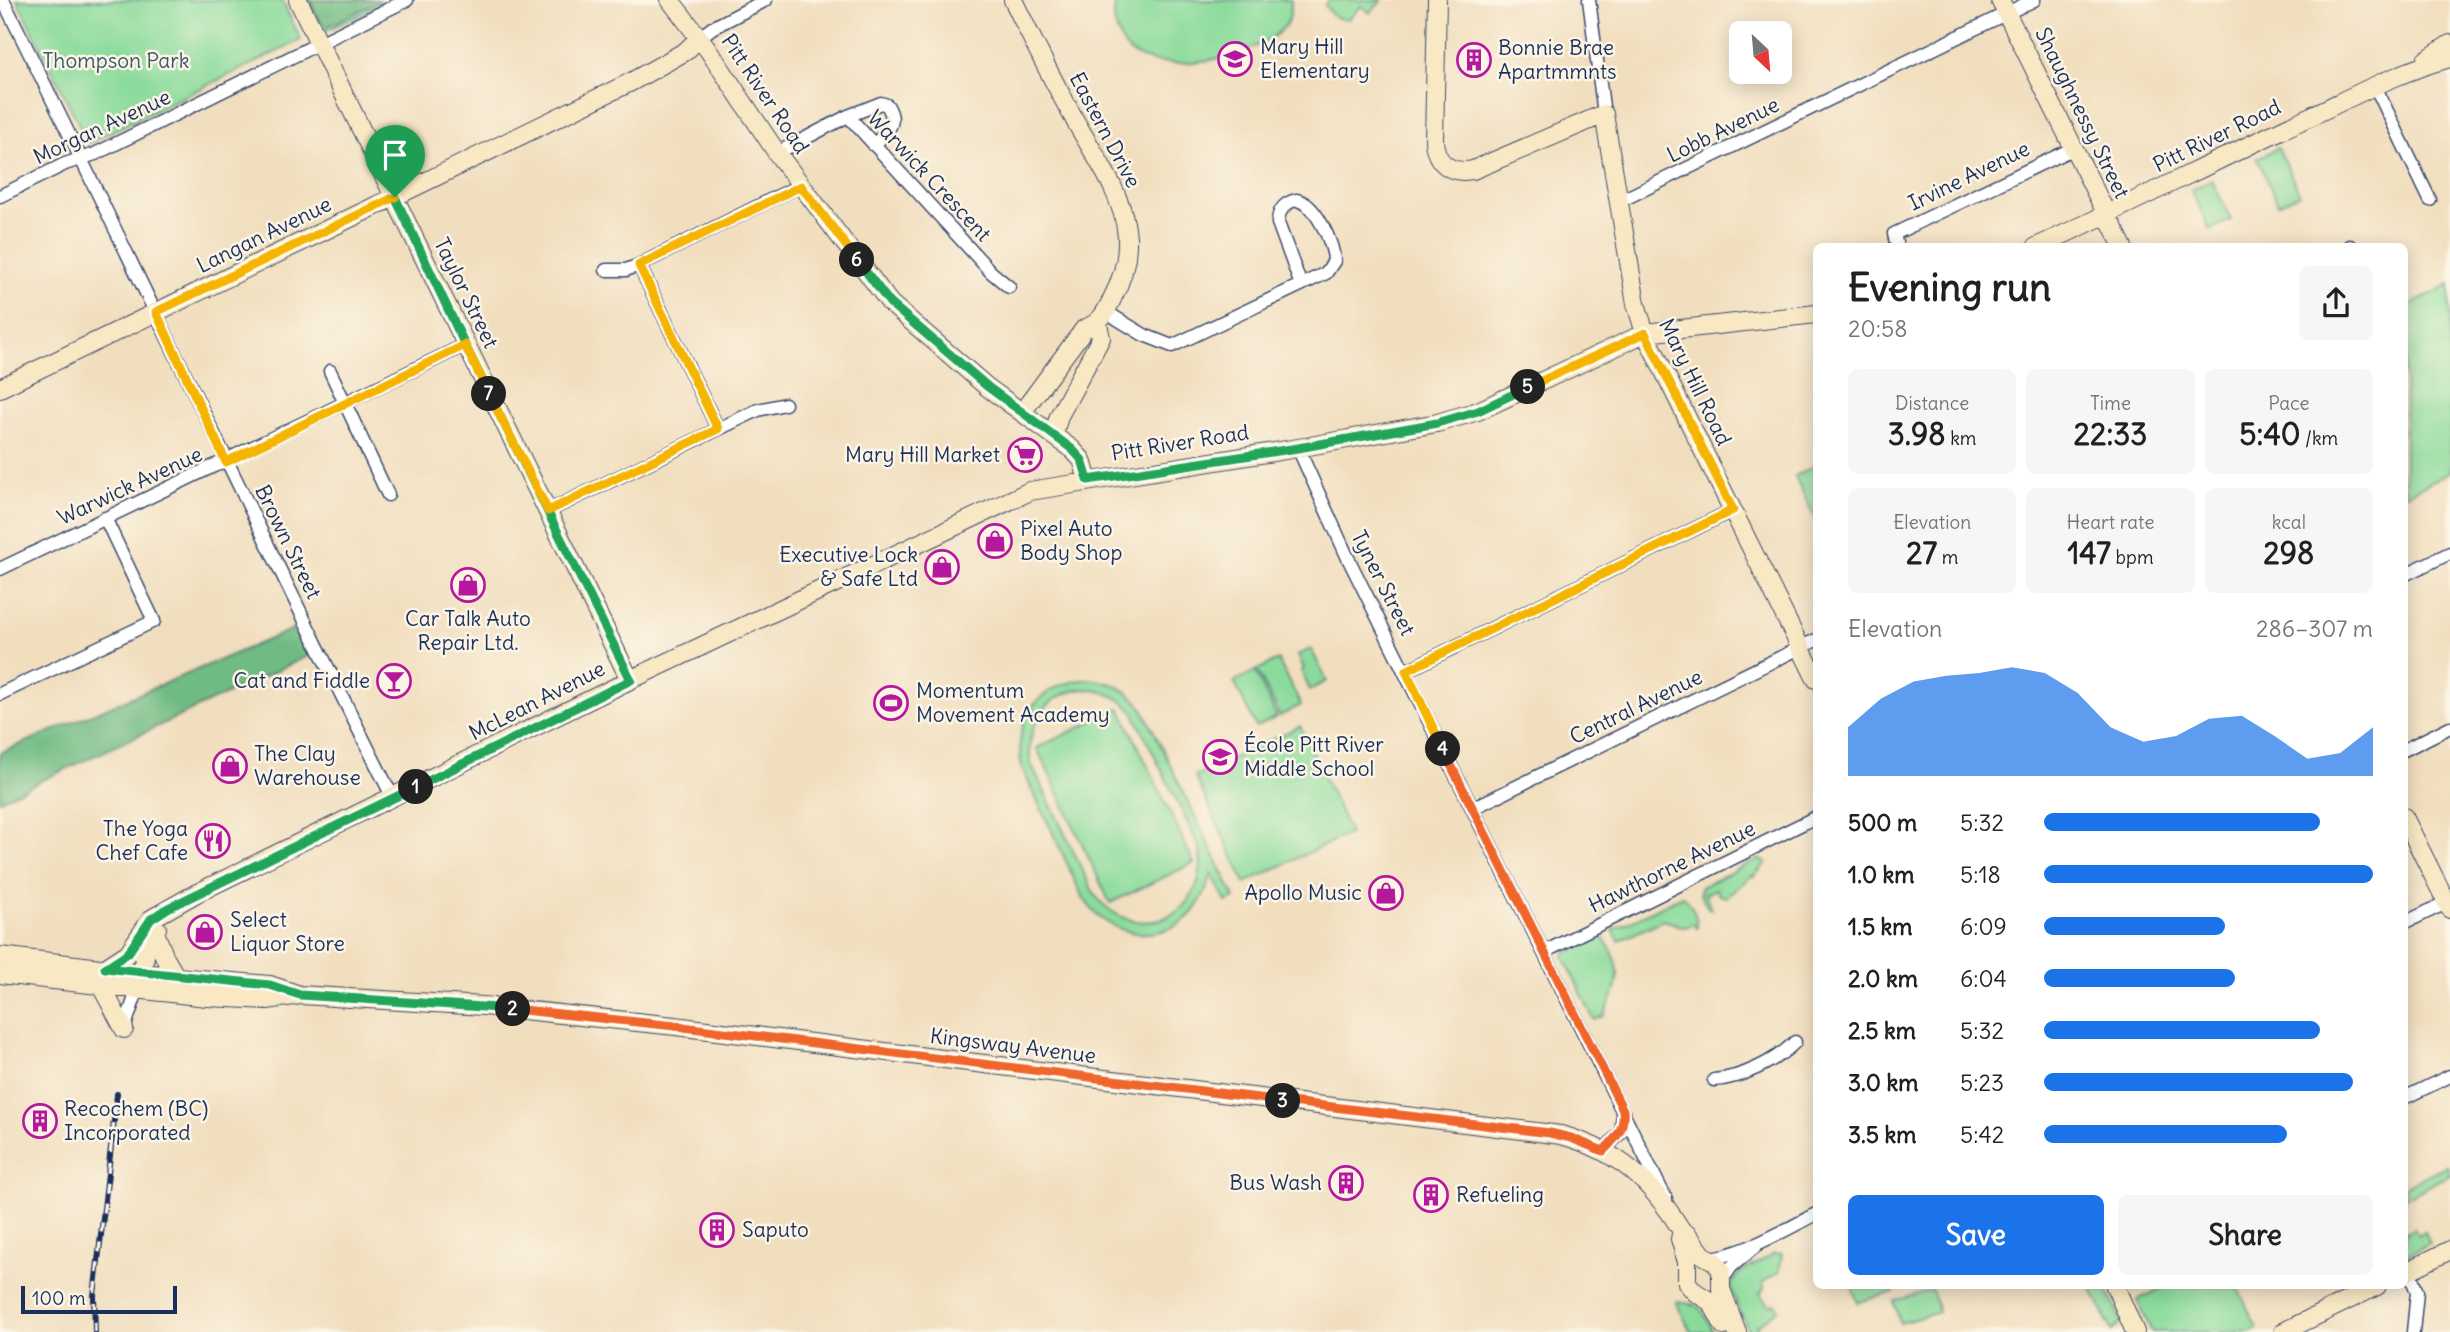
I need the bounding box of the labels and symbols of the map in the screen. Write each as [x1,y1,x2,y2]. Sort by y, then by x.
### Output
north arrow [1729,21,1792,84]
street label: Shaughnessy Street [2029,23,2136,203]
street label: Pitt River Road [715,29,815,159]
place label: Mary Hill Elementary [1260,33,1370,84]
place label: Bonnie Brae Apartmmnts [1498,34,1617,85]
school or university icon: Mary Hill Elementary [1216,40,1254,78]
building icon: Bonnie Brae Apartmmnts [1455,41,1493,79]
park label: Thompson Park [42,47,190,74]
street label: Eastern Drive [1064,67,1147,192]
street label: Morgan Avenue [29,83,175,170]
street label: Lobb Avenue [1662,91,1783,168]
street label: Pitt River Road [2148,93,2285,178]
street label: Warwick Crescent [862,104,997,247]
pin [365,125,425,197]
street label: Irvine Avenue [1904,135,2034,216]
street label: Langan Avenue [192,190,336,279]
street label: Taylor Street [428,233,505,352]
pin: 6 [840,243,874,278]
street label: Mary Hill Road [1653,314,1738,450]
pin: 5 [1510,370,1546,404]
pin: 7 [472,376,506,412]
street label: Pitt River Road [1109,418,1251,467]
supermarket icon: Mary Hill Market [1006,436,1044,474]
street label: Warwick Avenue [53,440,207,531]
place label: Mary Hill Market [845,441,1000,468]
street label: Brown Street [249,480,328,603]
place label: Pixel Auto Body Shop [1020,515,1122,566]
shop icon: Pixel Auto Body Shop [976,522,1014,560]
street label: Tyner Street [1345,526,1421,640]
place label: Executive Lock & Safe Ltd [779,541,918,592]
shop icon: Executive Lock & Safe Ltd [923,548,961,586]
shop icon: Car Talk Auto Repair Ltd. [449,566,487,604]
place label: Car Talk Auto Repair Ltd. [405,605,531,656]
street label: McLean Avenue [464,655,609,746]
bar icon: Cat and Fiddle [375,662,413,700]
street label: Central Avenue [1565,663,1706,750]
place label: Cat and Fiddle [233,667,370,694]
place label: Momentum Movement Academy [916,677,1110,728]
sports icon: Momentum Movement Academy [872,684,910,722]
place label: École Pitt River Middle School [1244,731,1384,782]
pin: 4 [1426,732,1460,766]
school or university icon: École Pitt River Middle School [1201,738,1239,776]
place label: The Clay Warehouse [254,740,361,791]
shop icon: The Clay Warehouse [211,747,249,785]
pin: 1 [398,770,434,804]
place label: The Yoga Chef Cafe [96,815,188,866]
street label: Hawthorne Avenue [1584,815,1759,919]
restaurant icon: The Yoga Chef Cafe [194,822,232,860]
shop icon: Apollo Music [1367,874,1405,912]
place label: Apollo Music [1244,879,1362,906]
place label: Select Liquor Store [230,906,345,957]
shop icon: Select Liquor Store [186,913,224,951]
pin: 2 [496,992,530,1026]
street label: Kingsway Avenue [929,1022,1097,1069]
pin: 3 [1266,1084,1300,1118]
place label: Recochem (BC) Incorporated [64,1095,208,1146]
building icon: Recochem (BC) Incorporated [21,1102,59,1140]
building icon: Bus Wash [1327,1164,1365,1202]
place label: Bus Wash [1229,1169,1322,1196]
building icon: Refueling [1412,1176,1450,1214]
place label: Refueling [1456,1181,1544,1208]
building icon: Saputo [698,1211,736,1249]
place label: Saputo [742,1216,809,1243]
scale bar [21,1283,177,1315]

